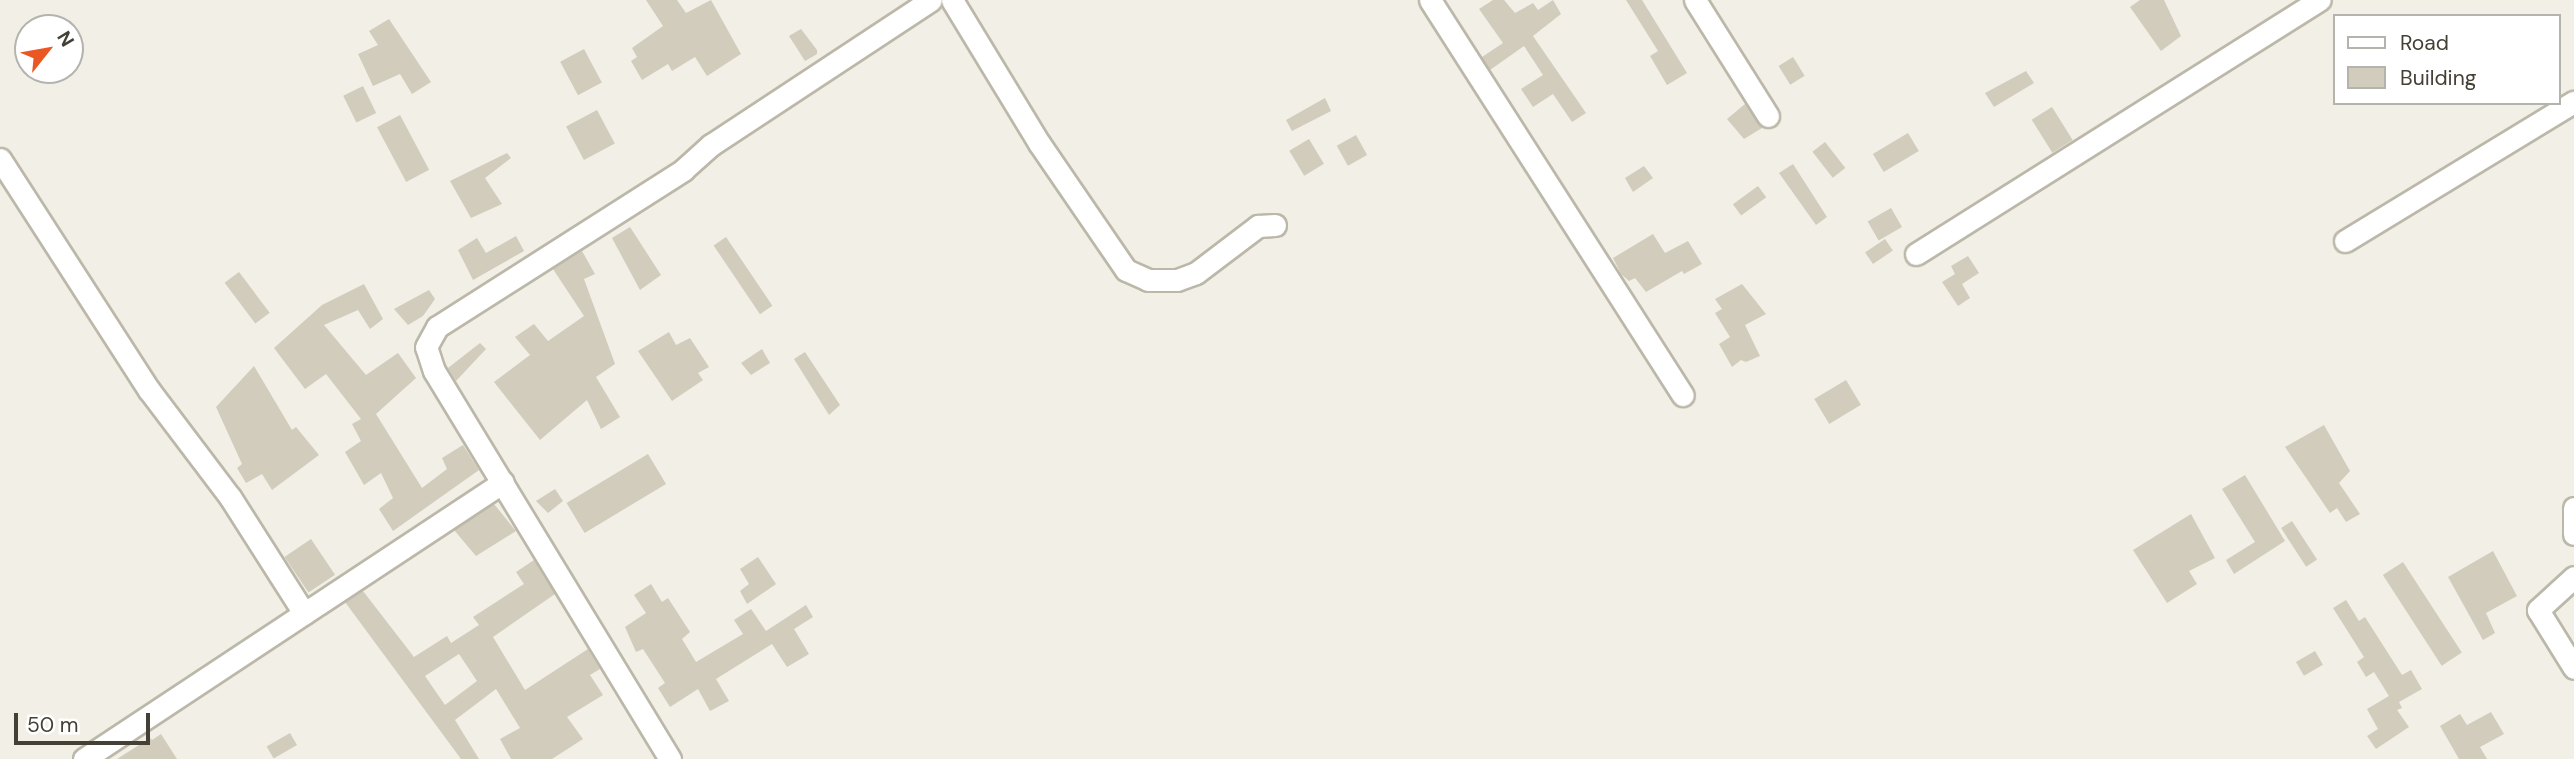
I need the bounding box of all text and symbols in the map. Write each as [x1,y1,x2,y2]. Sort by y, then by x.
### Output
north arrow [14,14,84,84]
legend [2332,14,2560,105]
text: N [51,27,80,51]
text: Road [2400,29,2449,57]
text: Building [2400,64,2476,92]
scale bar [18,700,154,744]
text: 50 m [27,711,78,739]

